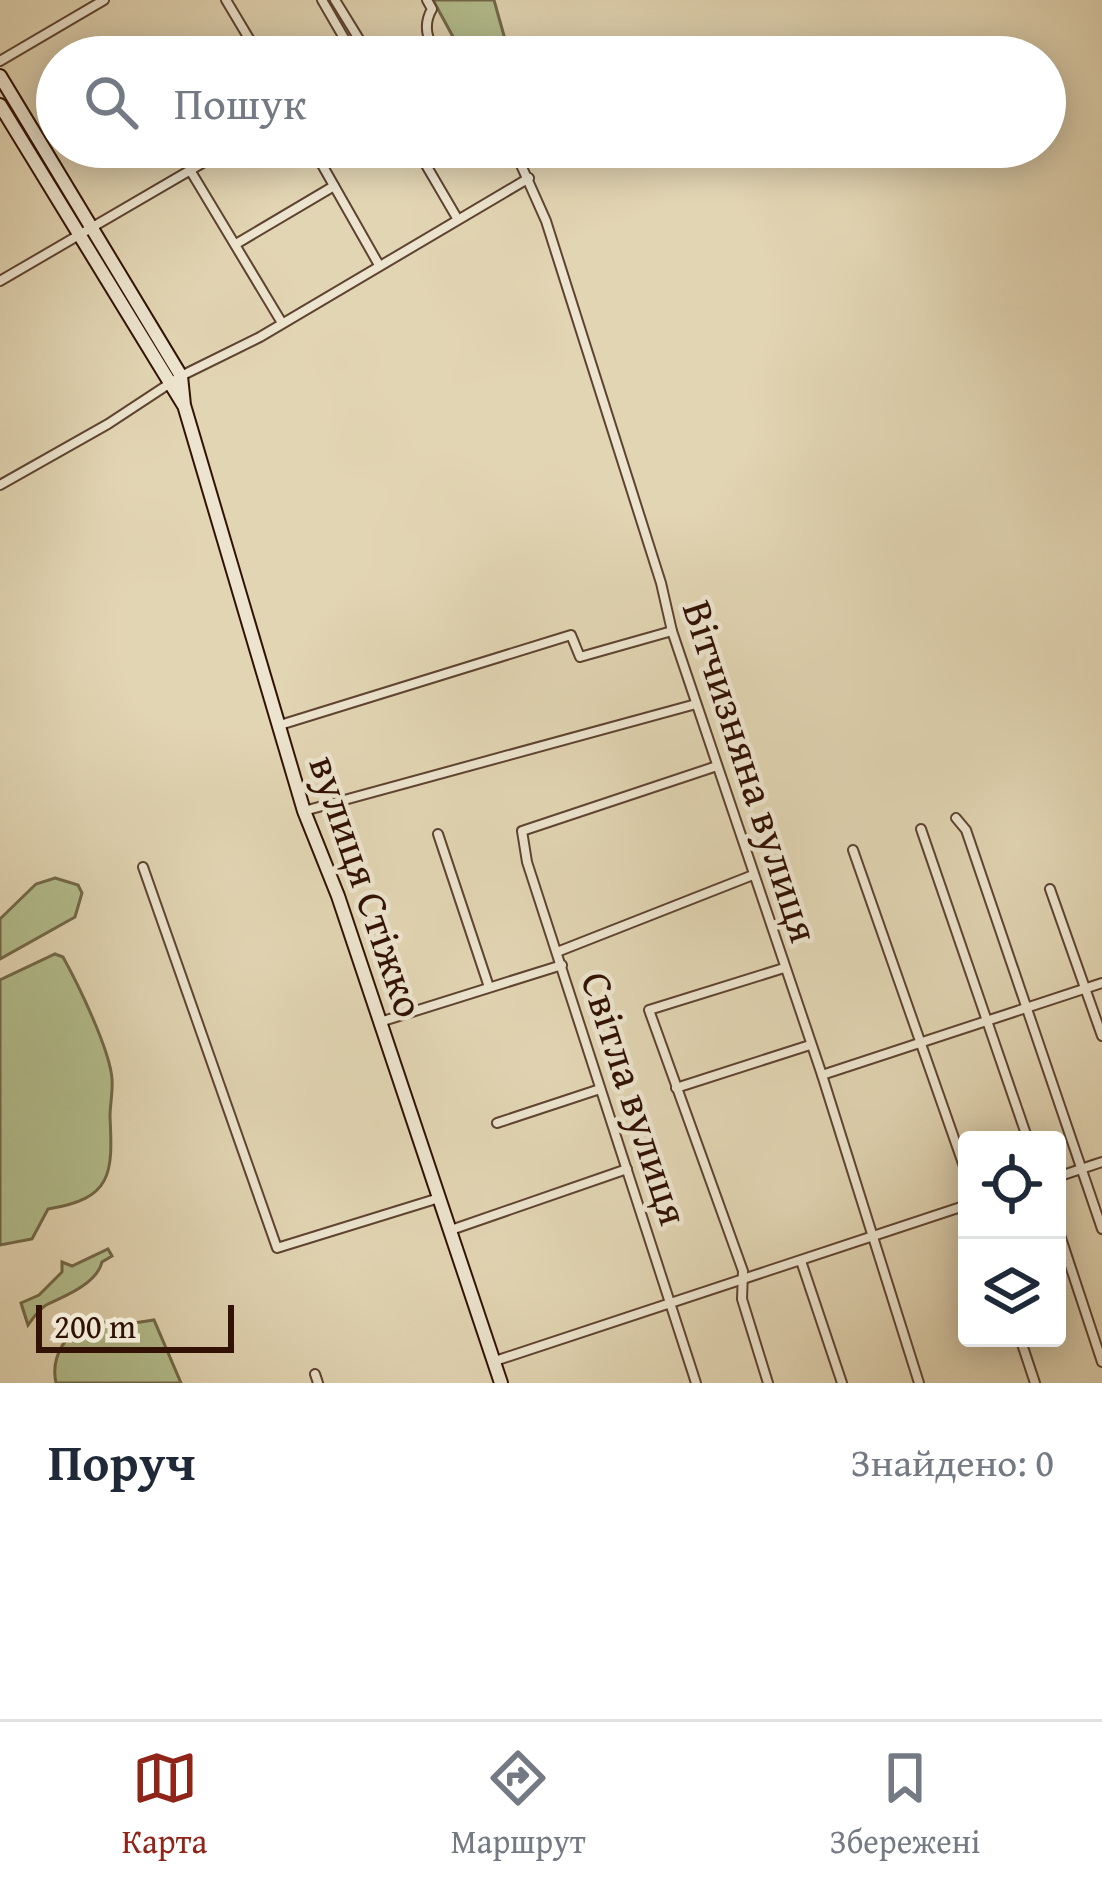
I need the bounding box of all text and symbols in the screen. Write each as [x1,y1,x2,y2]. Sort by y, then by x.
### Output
search box [36,36,1066,168]
icon: search [78,69,144,135]
text: Пошук [174,70,307,135]
street label: Вітчизняна вулиця [668,592,836,950]
street label: вулиця Стіжко [295,747,441,1025]
street label: Світла вулиця [566,964,706,1232]
map controls [958,1131,1066,1347]
button: locate [958,1131,1066,1239]
button: layers [958,1239,1066,1347]
scale bar [36,1299,234,1352]
text: 200 m [54,1302,136,1350]
text: Поруч [48,1424,195,1499]
text: Знайдено: 0 [851,1433,1054,1490]
tab: Карта [122,1745,207,1865]
tab: Маршрут [451,1745,586,1865]
tab: Збережені [829,1745,980,1865]

